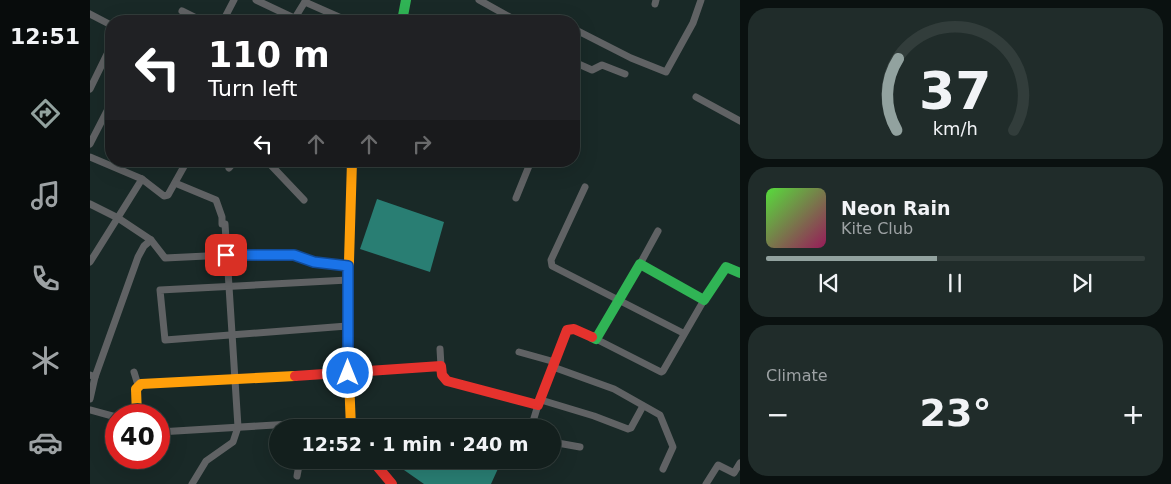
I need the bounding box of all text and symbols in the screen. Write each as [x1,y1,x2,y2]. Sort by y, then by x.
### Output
text: 12:51 [10,24,80,49]
icon: left [125,35,190,100]
text: 110 m [208,35,330,75]
text: 37 [919,61,992,121]
text: Turn left [208,76,297,101]
icon: directions [28,96,63,131]
text: km/h [933,118,978,139]
icon: left [249,130,277,158]
icon: ahead [302,130,330,158]
icon: ahead [355,130,383,158]
icon: right [408,130,436,158]
icon: music [28,178,63,213]
text: Neon Rain [841,197,950,219]
text: Kite Club [841,219,913,238]
pin [205,234,247,276]
icon: arrive [212,241,240,269]
icon: phone [28,261,63,296]
icon: previous [815,269,843,297]
icon: pause [941,269,969,297]
icon: next [1068,269,1096,297]
icon: climate [28,343,63,378]
position arrow [321,346,373,398]
text: Climate [766,366,828,385]
text: 23° [920,391,991,435]
text: − [766,398,789,431]
text: + [1122,398,1145,431]
speed limit sign: 40 [105,404,170,469]
icon: car [28,425,63,460]
text: 12:52 · 1 min · 240 m [301,433,529,455]

